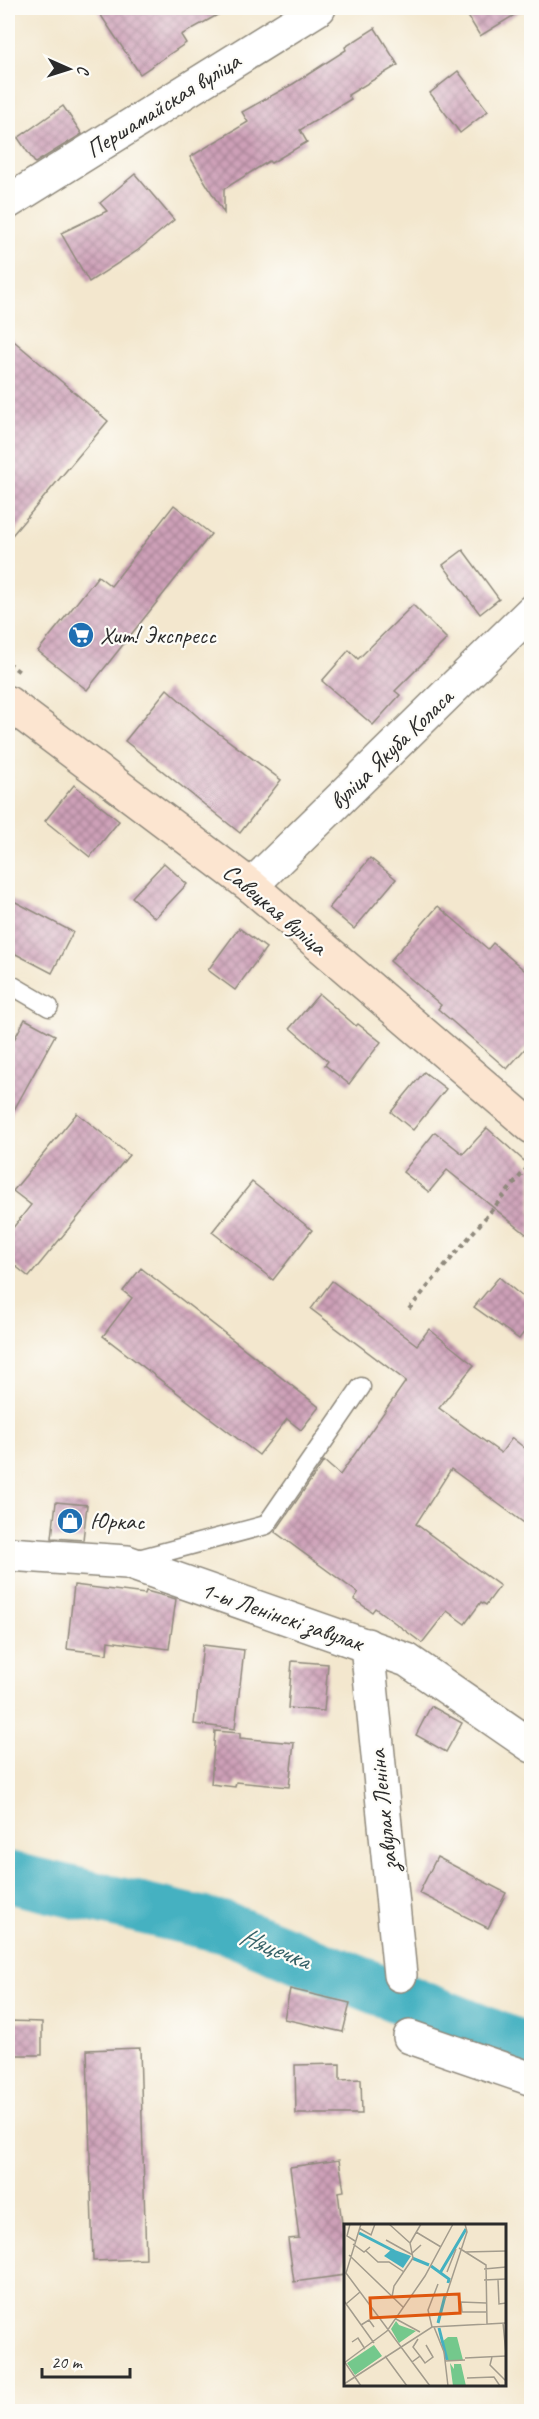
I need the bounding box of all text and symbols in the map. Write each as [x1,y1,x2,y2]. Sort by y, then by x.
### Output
north arrow [39,39,99,99]
street label: Першамайская вуліца [80,45,247,164]
text: С [73,65,93,76]
supermarket icon: Хит! Экспресс [66,620,96,650]
place label: Хит! Экспресс [100,620,217,650]
street label: вуліца Якуба Коласа [323,681,461,816]
street label: Савецкая вуліца [217,857,334,962]
shop icon: Юркас [55,1506,85,1536]
place label: Юркас [90,1506,146,1536]
street label: 1-ы Ленінскі завулак [197,1574,369,1659]
street label: завулак Леніна [362,1747,406,1875]
water label: Няцечка [235,1919,318,1978]
inset map [344,2224,506,2386]
scale bar [42,2341,130,2379]
text: 20 m [51,2351,84,2373]

